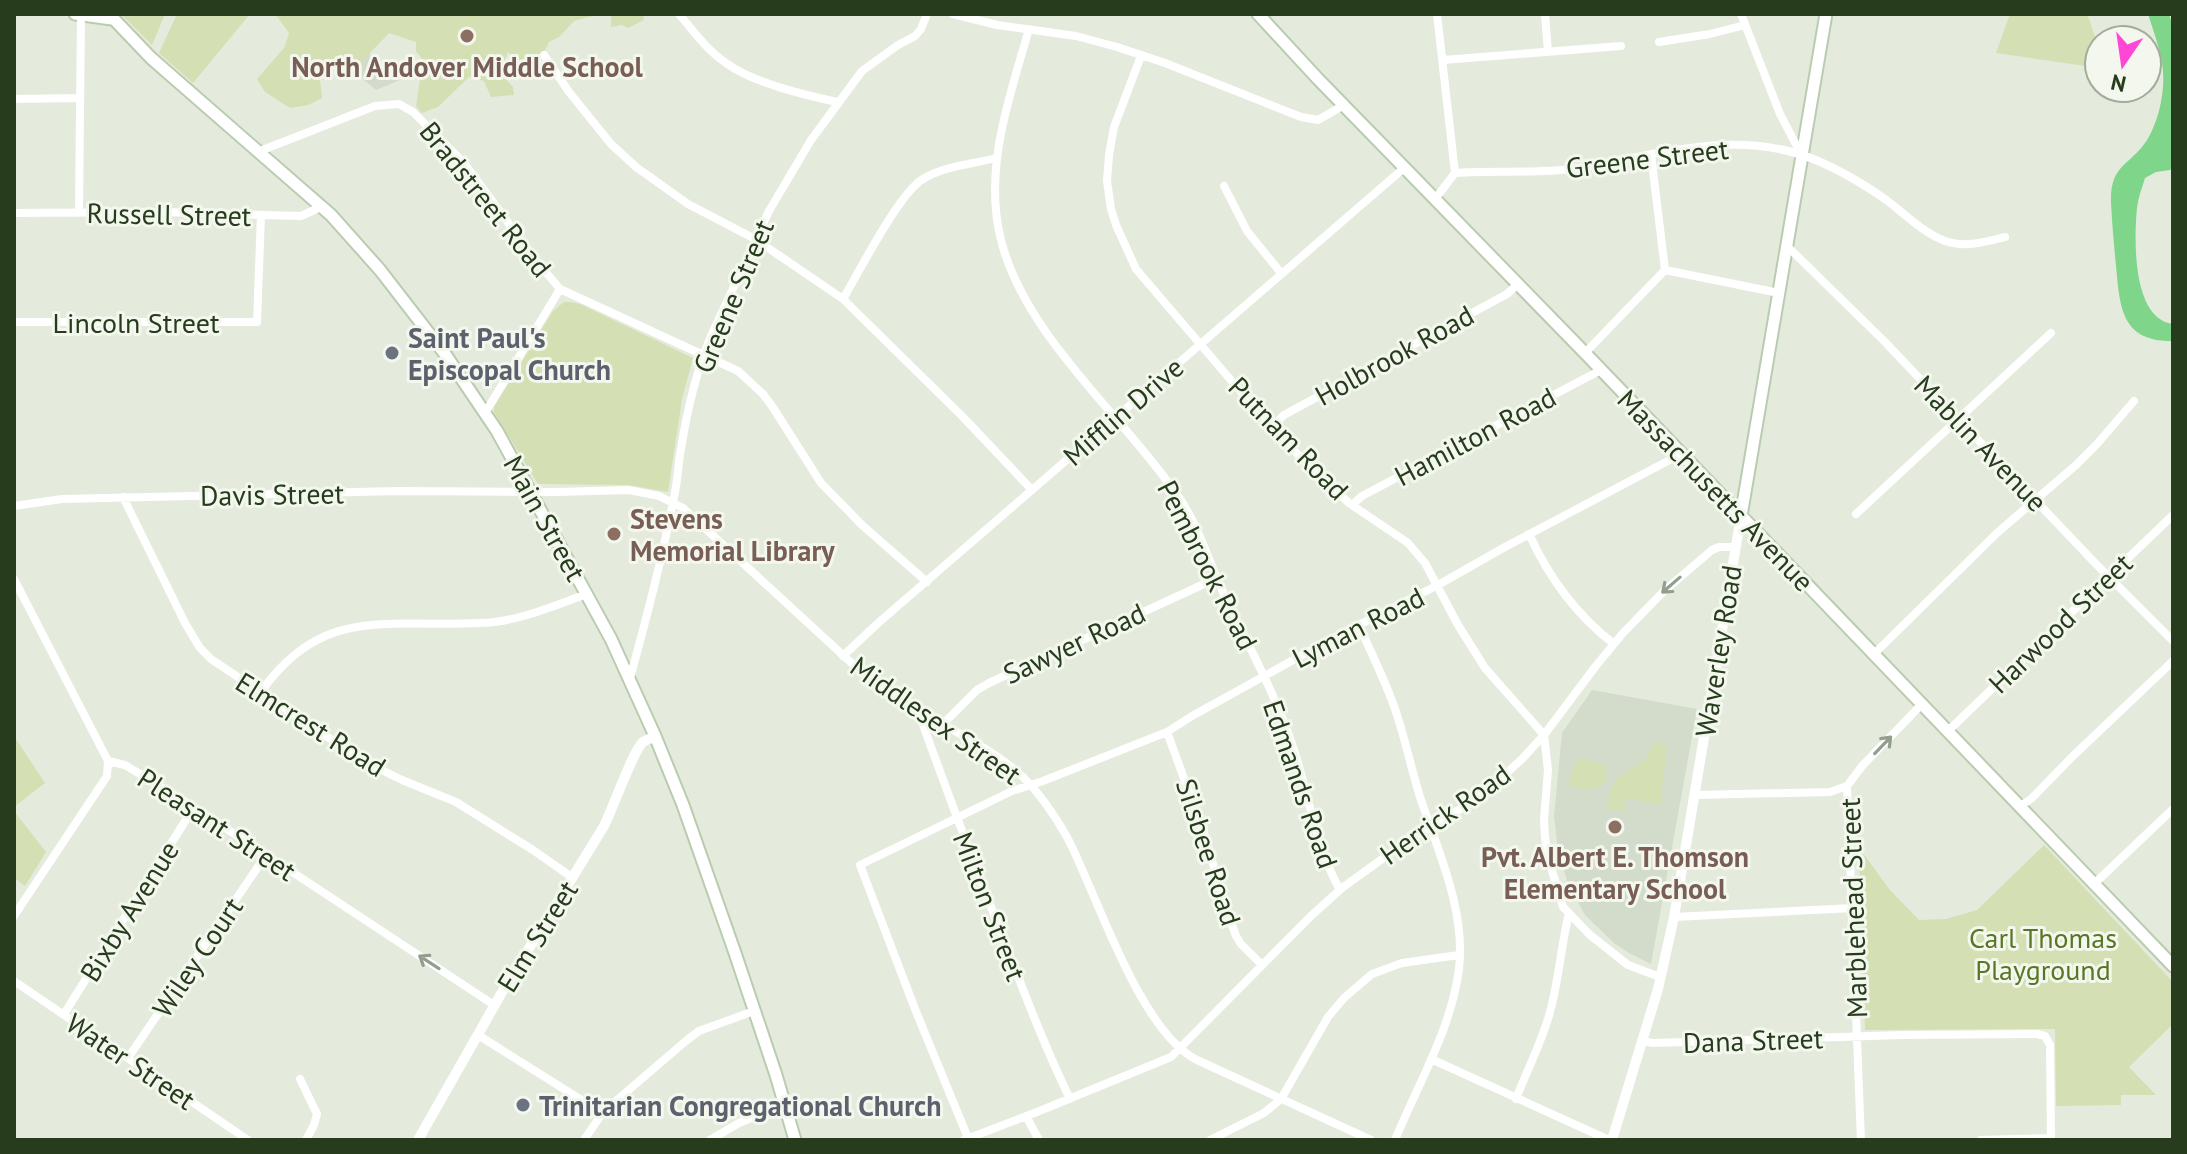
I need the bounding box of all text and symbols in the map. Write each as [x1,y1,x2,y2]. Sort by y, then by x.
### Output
north arrow [2083,24,2163,104]
marker: North Andover Middle School [458,27,476,45]
place label: North Andover Middle School [291,48,644,85]
text: N [2108,68,2129,99]
street label: Bradstreet Road [412,114,560,284]
street label: Greene Street [1564,130,1731,186]
street label: Russell Street [86,194,252,234]
street label: Greene Street [684,213,782,378]
street label: Holbrook Road [1308,296,1480,414]
street label: Lincoln Street [53,304,220,341]
place label: Saint Paul's Episcopal Church [408,319,611,388]
marker: Saint Paul's Episcopal Church [383,344,401,362]
street label: Mifflin Drive [1055,349,1191,473]
street label: Mablin Avenue [1906,367,2056,519]
street label: Putnam Road [1221,368,1357,508]
street label: Hamilton Road [1388,378,1562,494]
street label: Massachusetts Avenue [1610,381,1822,599]
street label: Main Street [495,449,595,588]
street label: Davis Street [200,474,345,514]
street label: Pembrook Road [1149,474,1267,656]
place label: Stevens Memorial Library [630,500,835,569]
marker: Stevens Memorial Library [605,525,623,543]
street label: Harwood Street [1980,545,2140,701]
street label: Waverley Road [1686,562,1750,740]
one-way arrow [1662,576,1682,594]
street label: Lyman Road [1286,578,1430,676]
street label: Sawyer Road [997,594,1151,692]
street label: Middlesex Street [843,647,1029,793]
street label: Elmcrest Road [229,663,393,785]
street label: Edmands Road [1255,695,1347,873]
one-way arrow [1874,735,1893,755]
street label: Herrick Road [1372,755,1518,873]
street label: Pleasant Street [131,759,304,889]
street label: Silsbee Road [1168,774,1250,930]
street label: Marblehead Street [1831,797,1875,1019]
marker: Pvt. Albert E. Thomson Elementary School [1606,818,1624,836]
street label: Milton Street [945,826,1035,986]
street label: Bixby Avenue [71,834,187,988]
place label: Pvt. Albert E. Thomson Elementary School [1481,838,1749,907]
street label: Elm Street [488,873,586,999]
street label: Wiley Court [143,889,251,1024]
park label: Carl Thomas Playground [1969,919,2117,988]
one-way arrow [419,953,441,970]
street label: Water Street [59,1004,203,1118]
street label: Dana Street [1682,1019,1824,1061]
place label: Trinitarian Congregational Church [539,1087,941,1124]
marker: Trinitarian Congregational Church [514,1096,532,1114]

